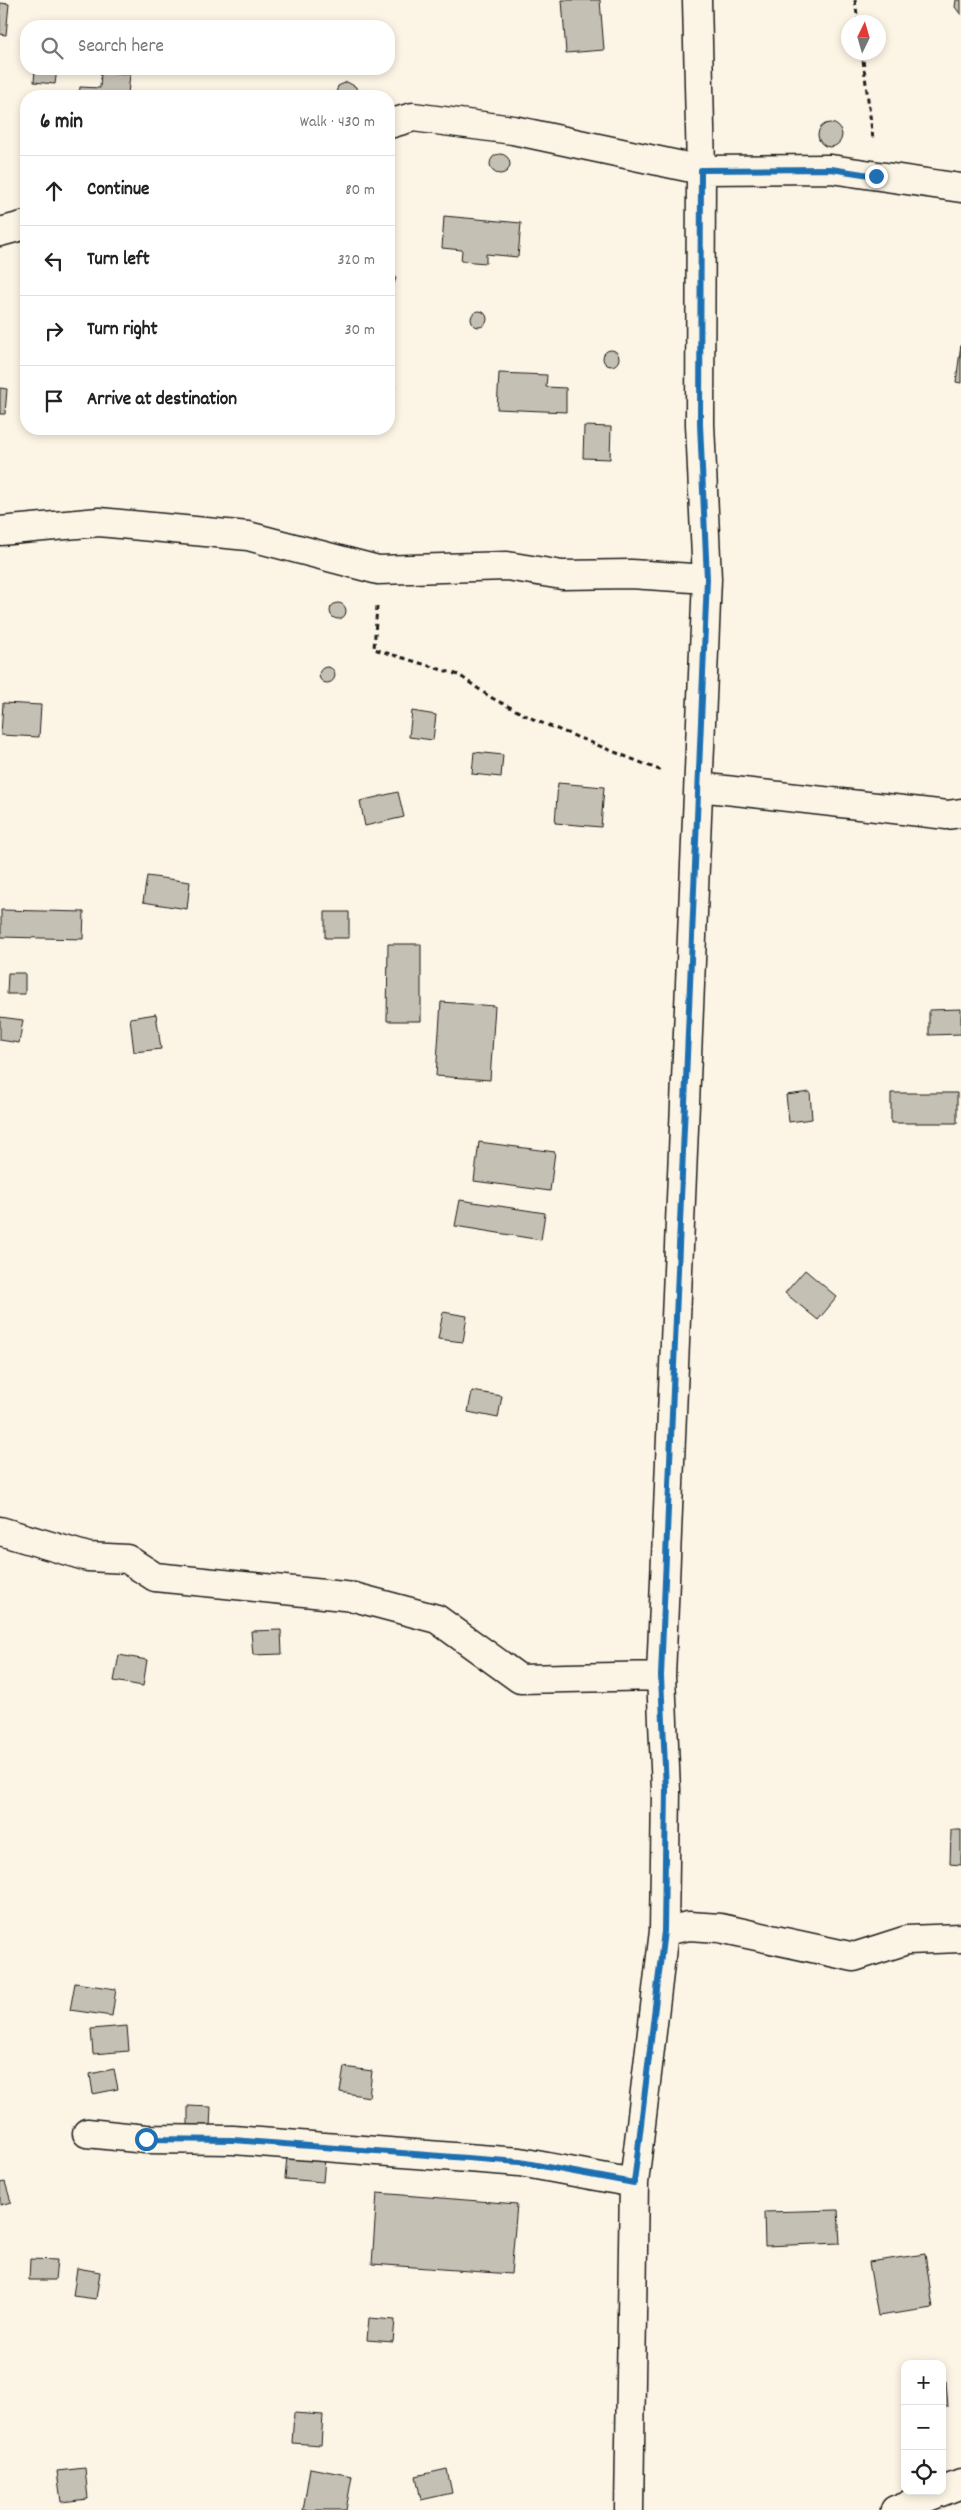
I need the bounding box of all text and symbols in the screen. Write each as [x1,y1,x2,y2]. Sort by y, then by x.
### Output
north arrow [841,15,886,60]
search box [20,20,395,75]
icon: search [38,34,66,62]
text: Search here [78,34,164,61]
text: 6 min [40,108,83,138]
text: Walk · 430 m [300,111,375,134]
route end [865,165,888,188]
icon: ahead [40,177,68,205]
text: Continue [87,177,149,204]
text: 80 m [345,179,375,202]
icon: left [40,247,68,275]
text: Turn left [87,247,150,274]
text: 320 m [338,249,375,272]
icon: right [40,317,68,345]
text: Turn right [87,317,158,344]
text: 30 m [345,319,375,342]
icon: arrive [40,387,68,415]
text: Arrive at destination [87,387,237,414]
route start [135,2128,158,2151]
map controls [901,2360,946,2495]
button: + [901,2360,946,2405]
button: − [901,2405,946,2450]
button: locate [901,2450,946,2495]

